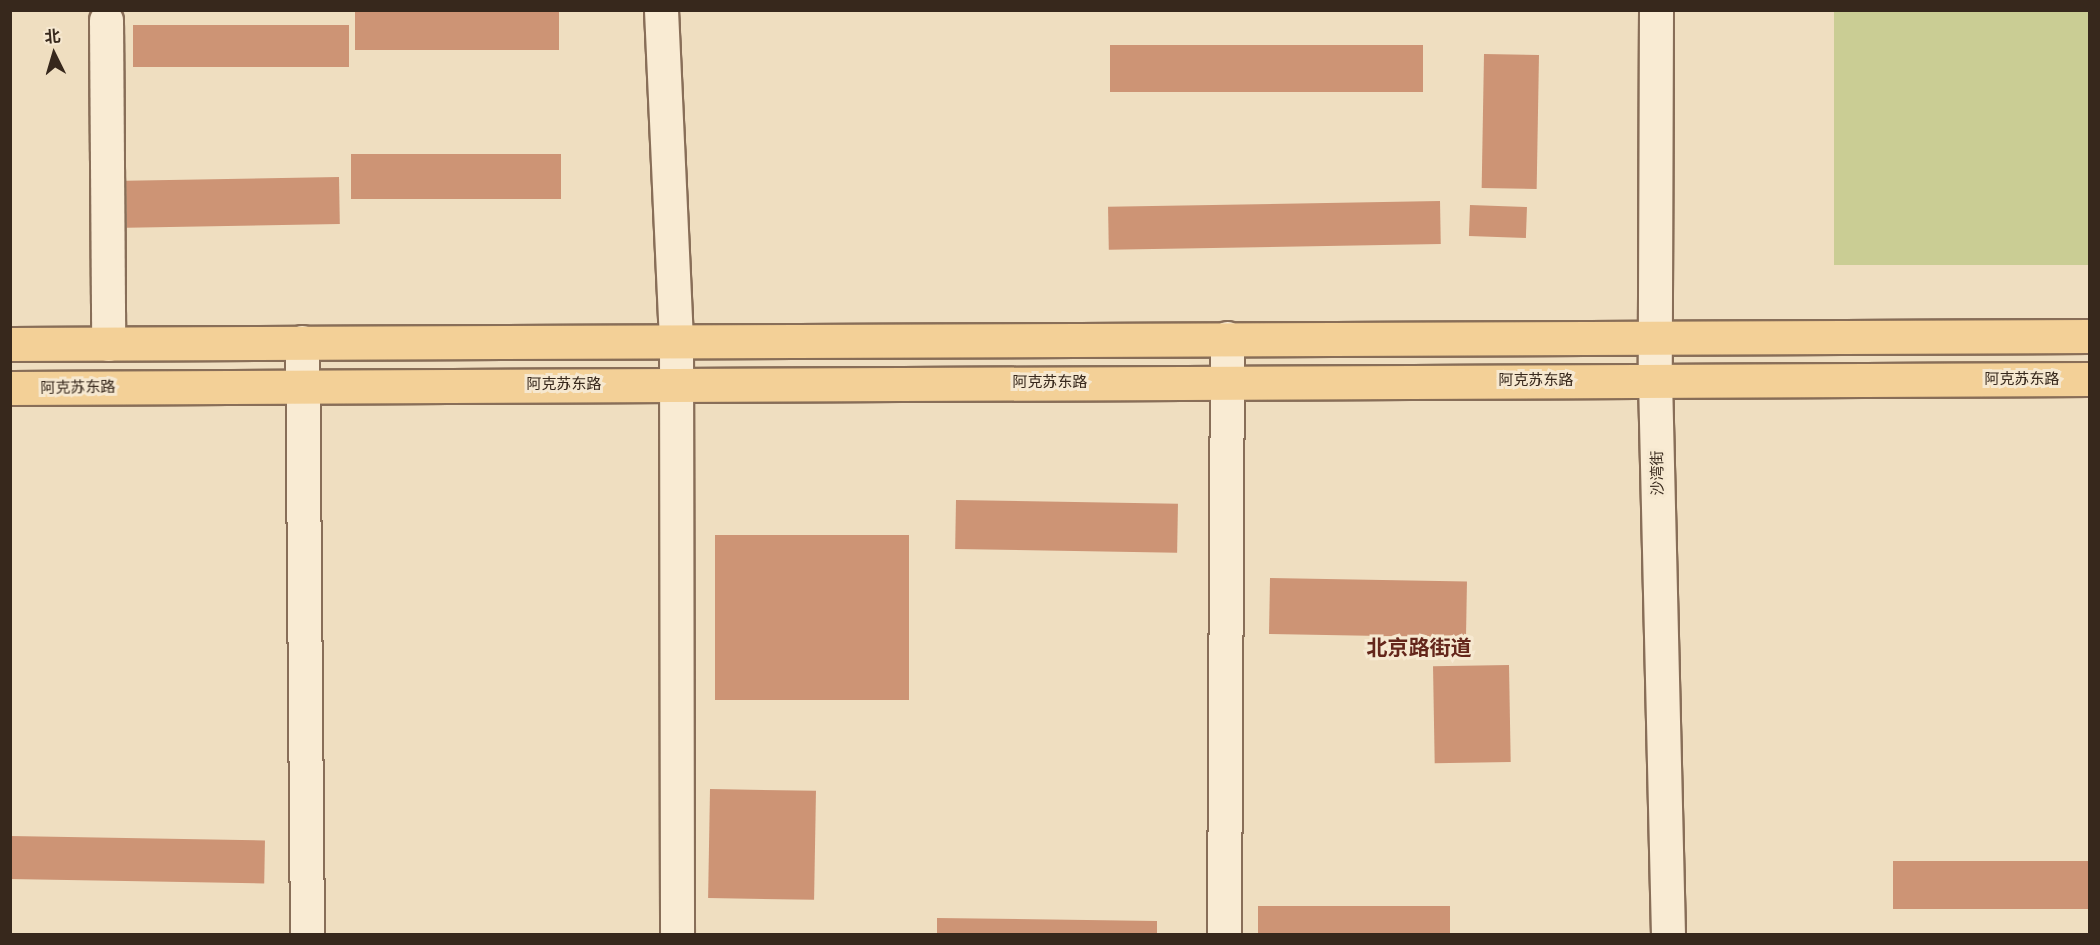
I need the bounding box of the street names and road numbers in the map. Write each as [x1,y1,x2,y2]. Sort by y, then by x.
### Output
street label: 阿克苏东路 [1985,370,2059,388]
street label: 阿克苏东路 [1499,371,1573,389]
street label: 阿克苏东路 [1013,373,1087,391]
street label: 阿克苏东路 [527,375,601,393]
street label: 阿克苏东路 [40,377,116,397]
street label: 沙湾街 [1648,450,1666,496]

